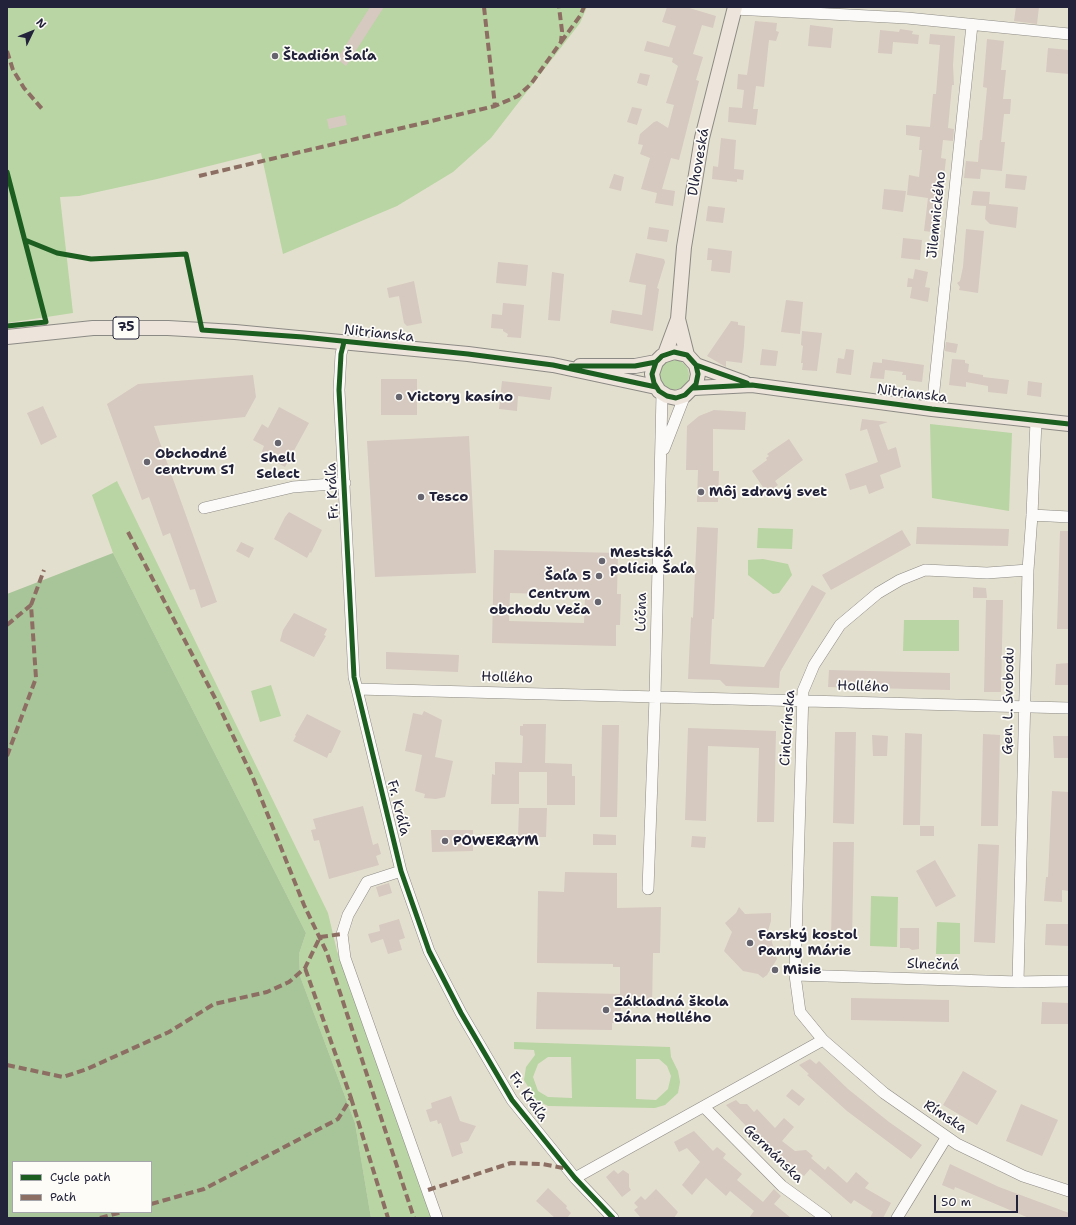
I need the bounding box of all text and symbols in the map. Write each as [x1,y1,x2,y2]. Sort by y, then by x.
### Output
north arrow [12,12,52,52]
text: N [33,15,50,32]
place label: Štadión Šaľa [283,48,377,64]
marker: Štadión Šaľa [270,51,280,61]
street label: Dlhoveská [685,127,713,197]
street label: Jilemnického [924,171,950,259]
road number: 75 [113,317,139,339]
street label: Nitrianska [343,322,415,346]
street label: Nitrianska [876,381,948,407]
place label: Victory kasíno [407,389,513,405]
marker: Victory kasíno [394,392,404,402]
marker: Shell Select [273,438,283,448]
place label: Obchodné centrum S1 [155,446,234,478]
place label: Shell Select [256,450,300,482]
marker: Obchodné centrum S1 [142,457,152,467]
street label: Fr. Kráľa [323,462,343,520]
place label: Môj zdravý svet [709,484,827,500]
marker: Môj zdravý svet [696,487,706,497]
place label: Tesco [429,489,468,505]
marker: Tesco [416,492,426,502]
place label: Mestská polícia Šaľa [610,545,695,578]
marker: Mestská polícia Šaľa [597,556,607,566]
place label: Šaľa 5 [545,568,591,584]
marker: Šaľa 5 [594,571,604,581]
place label: Centrum obchodu Veča [489,586,590,618]
street label: Lúčna [633,592,651,632]
marker: Centrum obchodu Veča [593,597,603,607]
street label: Gen. L. Svobodu [1000,647,1018,755]
street label: Hollého [481,669,533,687]
street label: Hollého [837,678,889,696]
street label: Cintorínska [777,689,799,767]
street label: Fr. Kráľa [383,779,413,837]
place label: POWERGYM [453,833,539,849]
marker: POWERGYM [440,836,450,846]
place label: Farský kostol Panny Márie [758,927,858,960]
marker: Farský kostol Panny Márie [745,938,755,948]
street label: Slnečná [907,956,959,974]
place label: Misie [783,962,822,978]
marker: Misie [770,965,780,975]
place label: Základná škola Jána Hollého [614,994,729,1026]
marker: Základná škola Jána Hollého [601,1005,611,1015]
street label: Fr. Kráľa [505,1069,551,1125]
street label: Rímska [920,1097,970,1137]
street label: Germánska [740,1121,806,1187]
legend [12,1161,152,1213]
text: Cycle path [50,1169,111,1185]
scale bar [936,1187,1020,1213]
text: Path [50,1189,76,1205]
text: 50 m [941,1194,971,1210]

